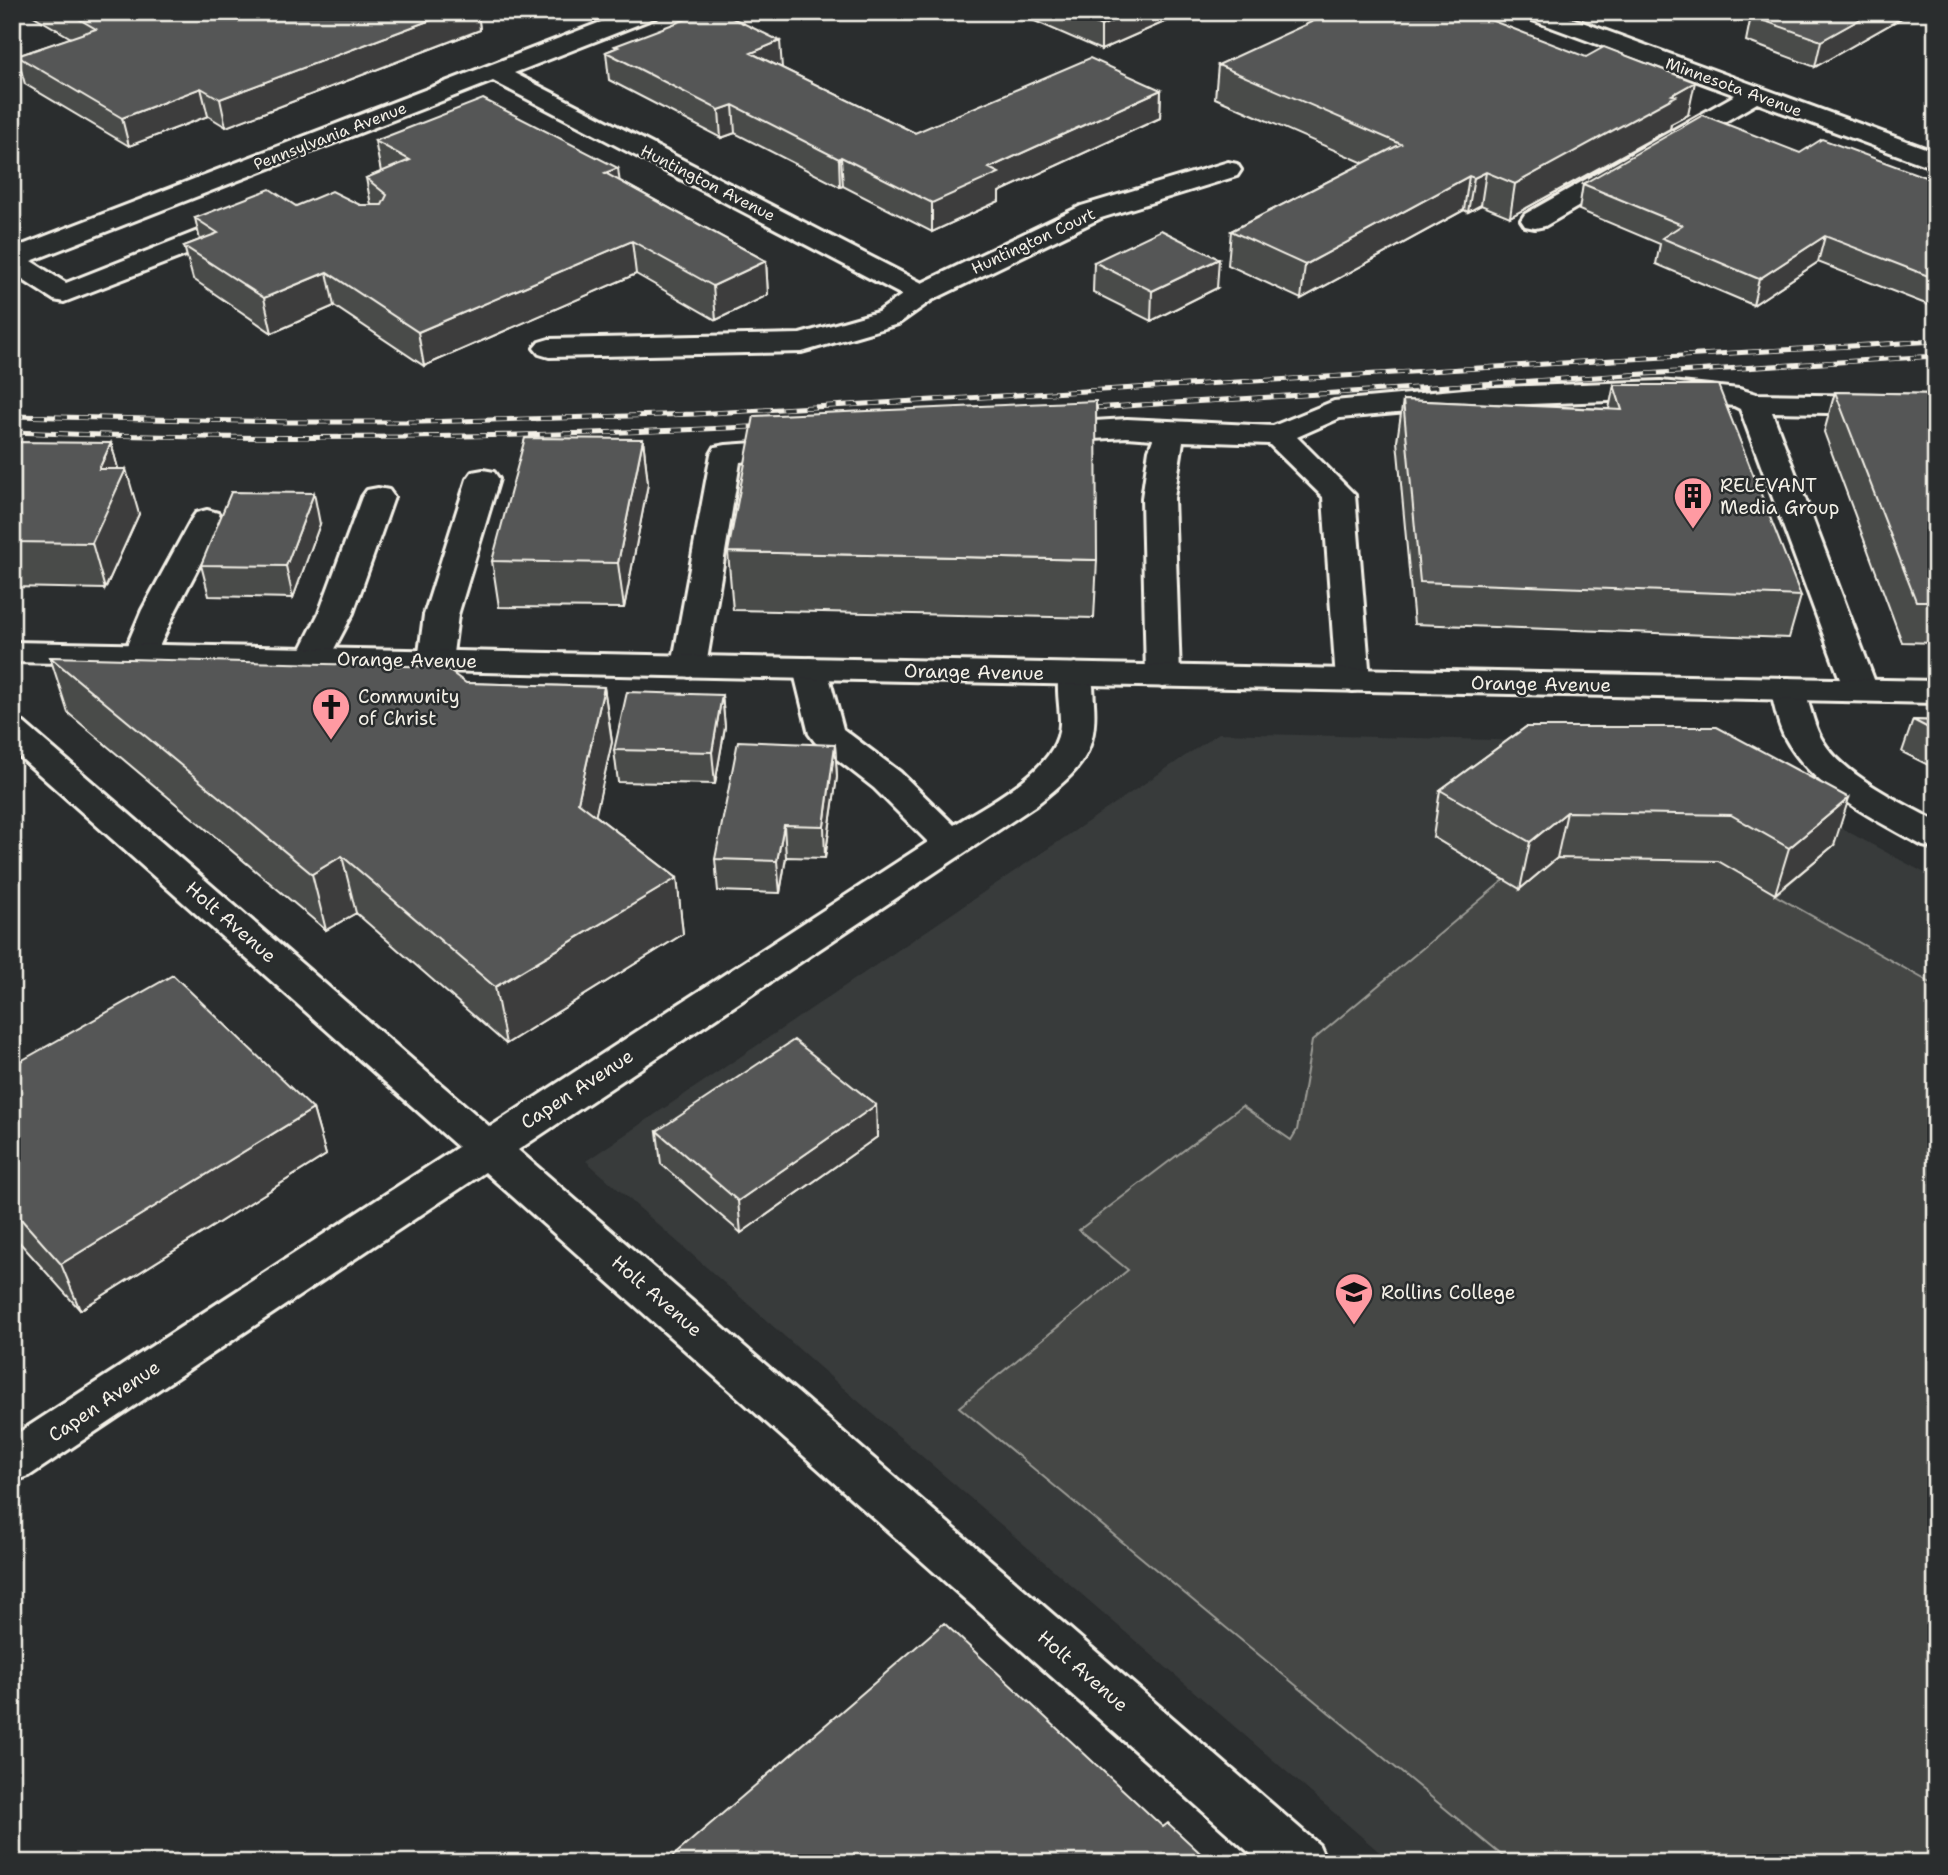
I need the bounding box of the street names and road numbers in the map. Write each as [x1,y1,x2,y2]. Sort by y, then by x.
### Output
street label: Minnesota Avenue [1663,53,1805,121]
street label: Pennsylvania Avenue [251,97,409,175]
street label: Huntington Avenue [637,140,779,226]
street label: Huntington Court [968,203,1098,279]
street label: Orange Avenue [337,646,477,674]
street label: Orange Avenue [904,658,1044,686]
street label: Orange Avenue [1471,670,1611,698]
street label: Holt Avenue [180,876,282,968]
street label: Capen Avenue [516,1043,638,1135]
street label: Holt Avenue [606,1250,708,1342]
street label: Capen Avenue [43,1354,165,1448]
street label: Holt Avenue [1032,1625,1134,1717]

